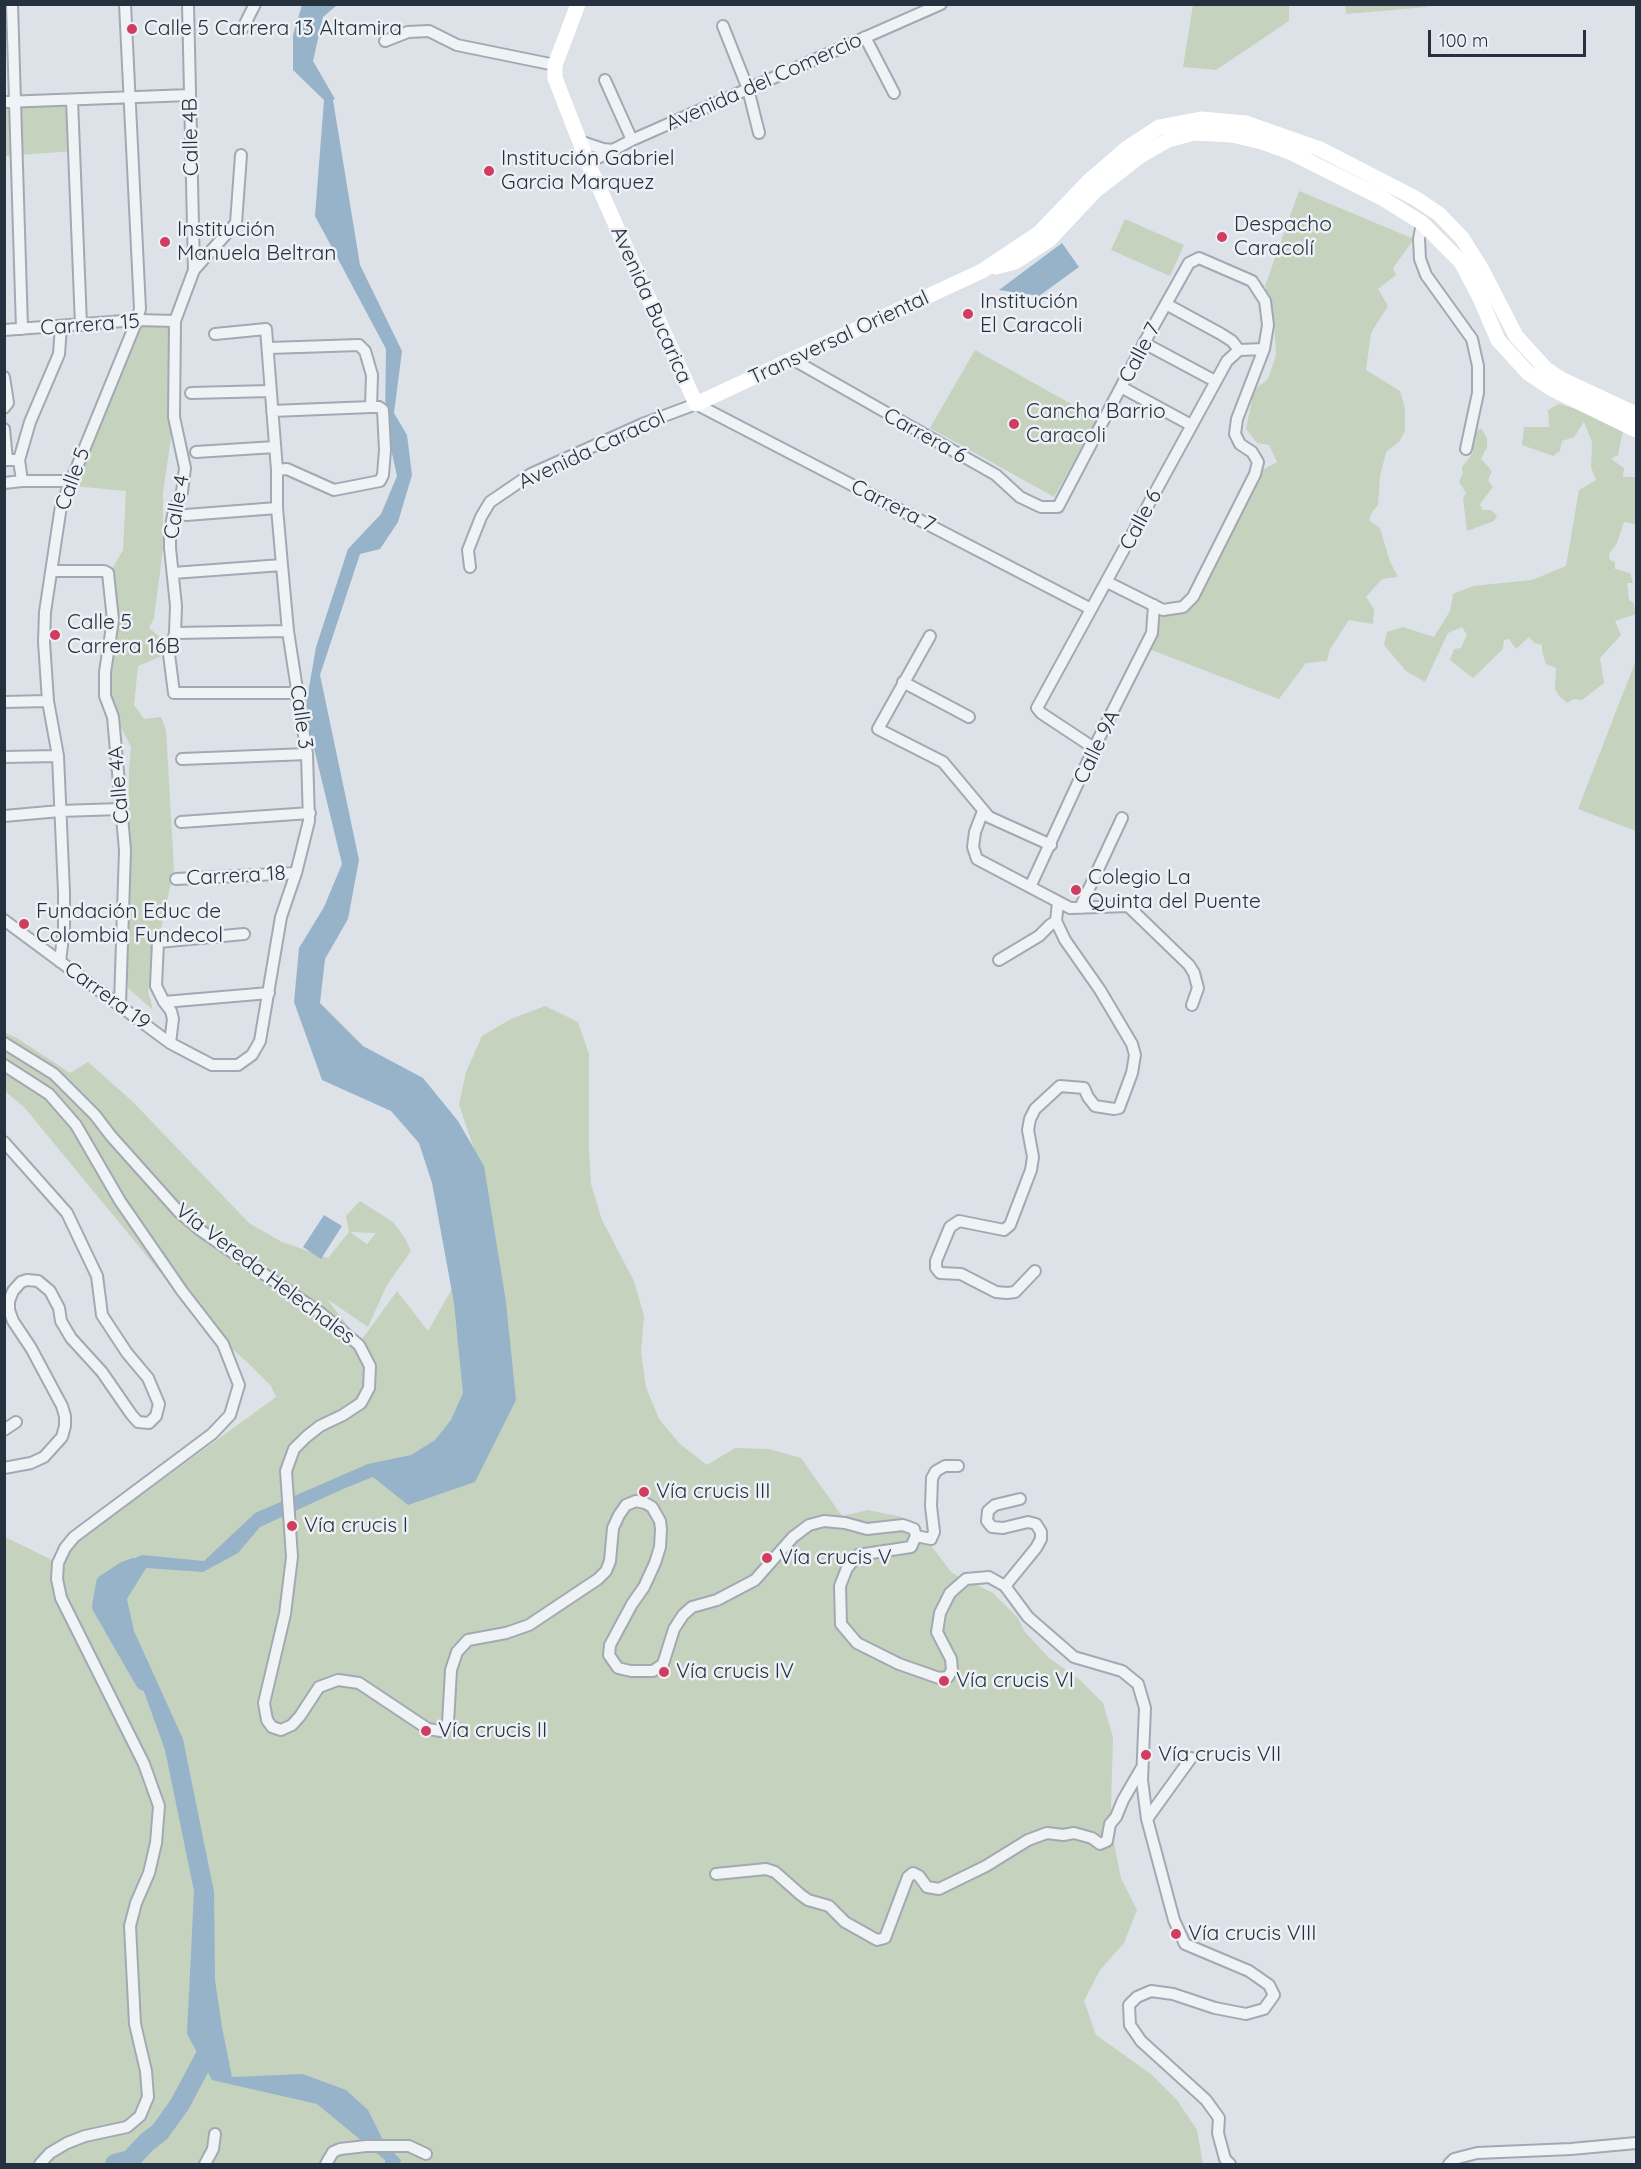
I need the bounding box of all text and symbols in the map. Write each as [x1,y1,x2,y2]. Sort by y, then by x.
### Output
place label: Calle 5 Carrera 13 Altamira [144,16,402,42]
scale bar [1431,18,1588,56]
marker: Calle 5 Carrera 13 Altamira [125,22,139,36]
street label: Avenida del Comercio [662,27,866,137]
text: 100 m [1439,29,1488,52]
street label: Calle 4B [178,98,204,176]
place label: Institución Gabriel Garcia Marquez [501,146,674,196]
marker: Institución Gabriel Garcia Marquez [482,164,496,178]
place label: Despacho Caracolí [1234,212,1332,262]
place label: Institución Manuela Beltran [177,217,336,267]
street label: Avenida Bucarica [605,223,697,387]
marker: Despacho Caracolí [1215,230,1229,244]
marker: Institución Manuela Beltran [158,235,172,249]
street label: Transversal Oriental [745,285,933,391]
place label: Institución El Caracoli [980,289,1082,339]
marker: Institución El Caracoli [961,307,975,321]
street label: Carrera 15 [39,309,141,341]
street label: Calle 7 [1114,319,1166,387]
place label: Cancha Barrio Caracoli [1026,399,1166,449]
street label: Carrera 6 [879,403,971,469]
street label: Avenida Caracol [515,405,669,495]
marker: Cancha Barrio Caracoli [1007,417,1021,431]
street label: Calle 5 [50,444,96,514]
street label: Calle 4 [159,473,195,541]
street label: Carrera 7 [847,474,939,538]
street label: Calle 6 [1115,485,1167,555]
place label: Calle 5 Carrera 16B [67,610,180,660]
marker: Calle 5 Carrera 16B [48,628,62,642]
street label: Calle 3 [284,683,318,751]
street label: Calle 9A [1068,706,1126,788]
street label: Calle 4A [103,745,135,825]
street label: Carrera 18 [186,861,286,891]
place label: Colegio La Quinta del Puente [1088,865,1261,915]
marker: Colegio La Quinta del Puente [1069,883,1083,897]
place label: Fundación Educ de Colombia Fundecol [36,899,223,949]
marker: Fundación Educ de Colombia Fundecol [17,917,31,931]
street label: Carrera 19 [59,956,155,1036]
street label: Vía Vereda Helechales [170,1198,360,1350]
place label: Vía crucis III [656,1479,771,1505]
marker: Vía crucis III [637,1485,651,1499]
place label: Vía crucis I [304,1513,408,1539]
marker: Vía crucis I [285,1519,299,1533]
place label: Vía crucis V [779,1545,892,1571]
marker: Vía crucis V [760,1551,774,1565]
place label: Vía crucis IV [676,1659,794,1685]
marker: Vía crucis IV [657,1665,671,1679]
place label: Vía crucis VI [956,1668,1074,1694]
marker: Vía crucis VI [937,1674,951,1688]
place label: Vía crucis II [438,1718,547,1744]
marker: Vía crucis II [419,1724,433,1738]
place label: Vía crucis VII [1158,1742,1281,1768]
marker: Vía crucis VII [1139,1748,1153,1762]
place label: Vía crucis VIII [1188,1921,1316,1947]
marker: Vía crucis VIII [1169,1927,1183,1941]

